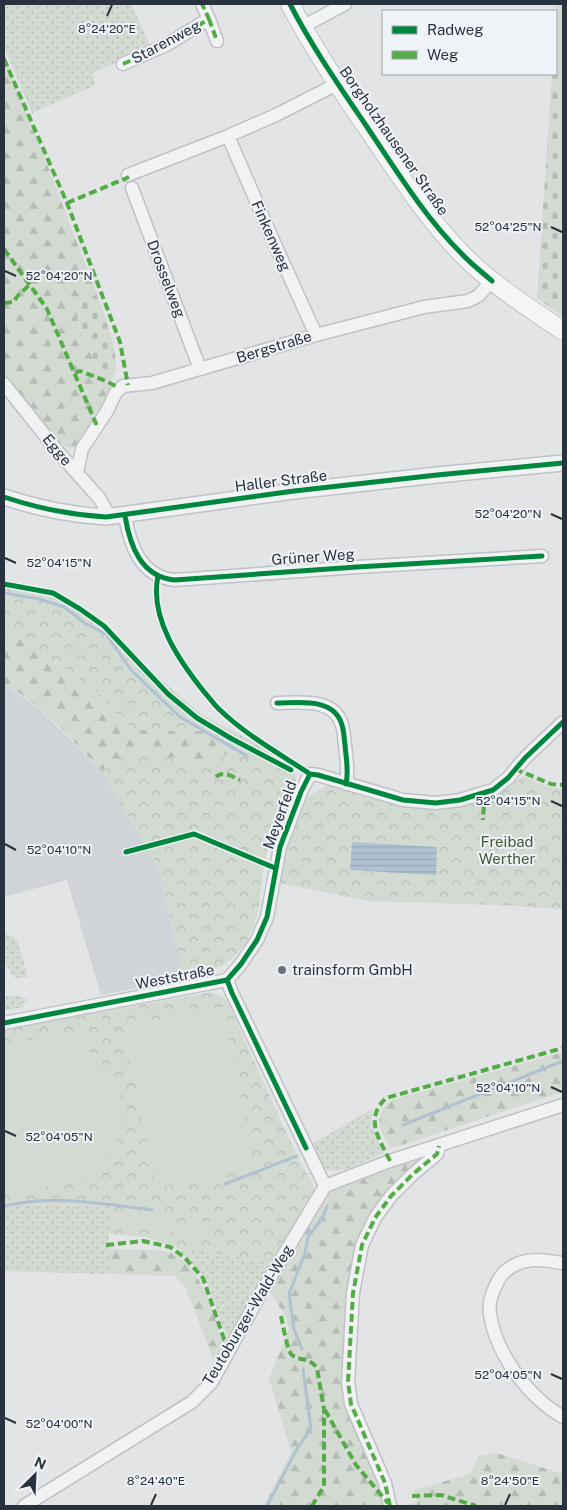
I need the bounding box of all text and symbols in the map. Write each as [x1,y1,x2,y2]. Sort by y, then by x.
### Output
legend [382,10,557,75]
street label: Starenweg [128,16,203,67]
text: Radweg [427,21,484,38]
text: 8°24'20"E [78,22,136,36]
text: Weg [427,46,458,63]
street label: Borgholzhausener Straße [336,63,452,218]
street label: Finkenweg [248,198,295,274]
text: 52°04'25"N [474,220,542,234]
street label: Drosselweg [144,238,189,320]
text: 52°04'20"N [26,269,92,283]
street label: Bergstraße [234,327,314,366]
street label: Egge [39,430,75,469]
street label: Haller Straße [234,466,328,495]
text: 52°04'20"N [475,507,541,521]
street label: Grüner Weg [271,545,355,568]
text: 52°04'15"N [27,556,91,570]
street label: Meyerfeld [259,778,300,851]
text: 52°04'15"N [476,794,540,808]
park label: Freibad Werther [479,833,535,867]
text: 52°04'10"N [27,843,91,857]
street label: Weststraße [134,961,216,992]
place label: trainsform GmbH [292,961,413,978]
marker: trainsform GmbH [276,964,288,976]
text: 52°04'10"N [476,1081,540,1095]
text: 52°04'05"N [25,1130,93,1144]
street label: Teutoburger-Wald-Weg [199,1242,296,1388]
text: 52°04'05"N [474,1368,542,1382]
text: 52°04'00"N [26,1417,93,1431]
north arrow [10,1450,60,1500]
text: N [32,1454,49,1473]
text: 8°24'40"E [127,1474,185,1488]
text: 8°24'50"E [481,1474,539,1488]

